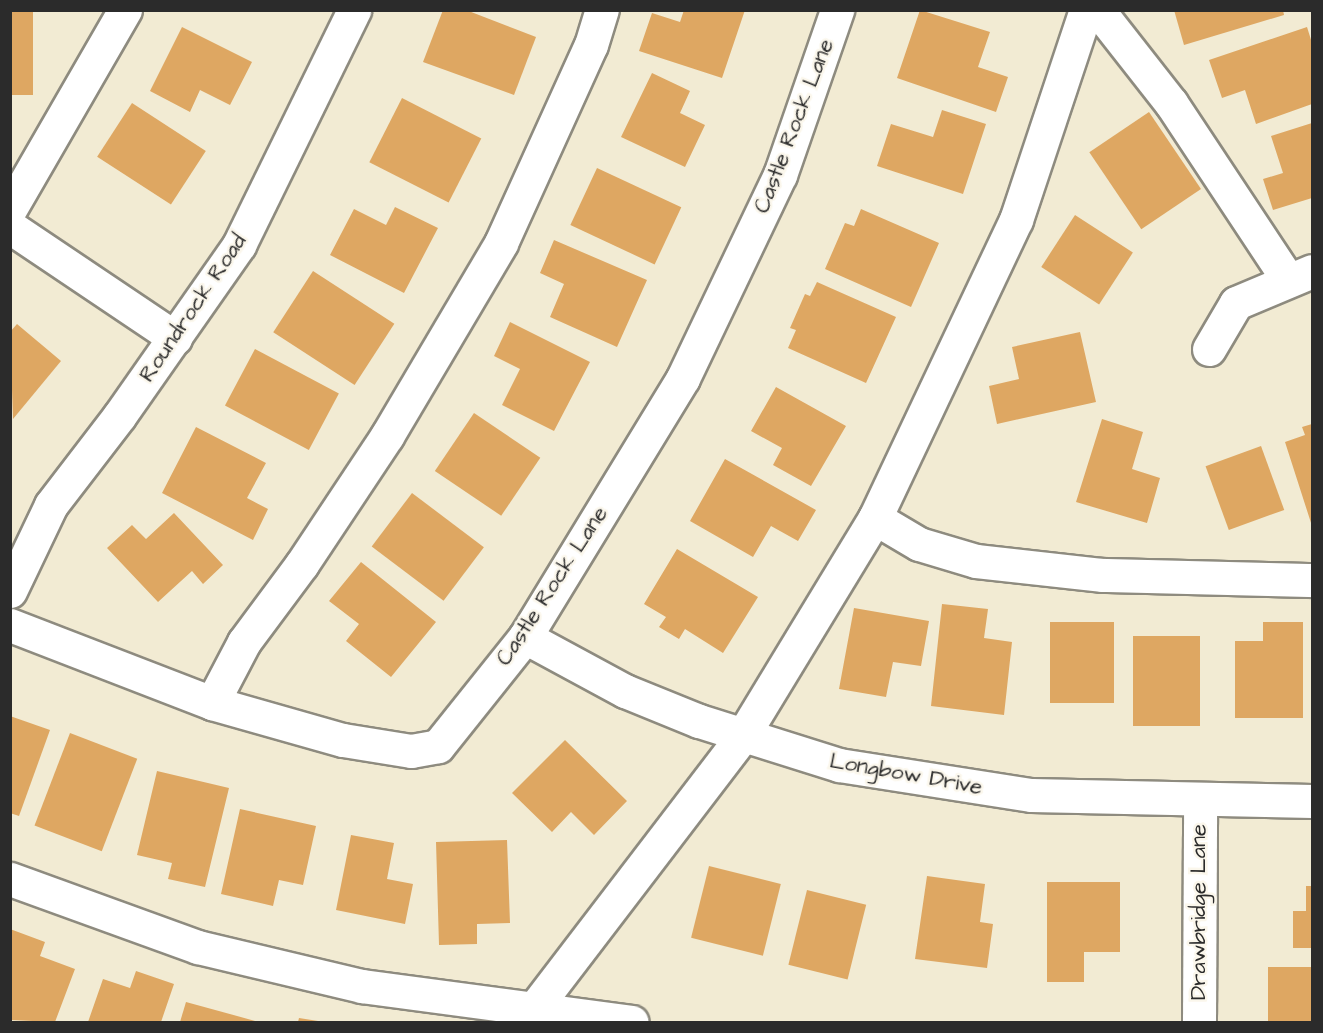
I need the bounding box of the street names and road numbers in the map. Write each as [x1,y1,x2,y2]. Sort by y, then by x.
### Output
street label: Castle Rock Lane [749,35,839,217]
street label: Roundrock Road [134,229,252,387]
street label: Castle Rock Lane [491,501,613,671]
street label: Longbow Drive [828,748,984,800]
street label: Drawbridge Lane [1186,824,1212,1000]

